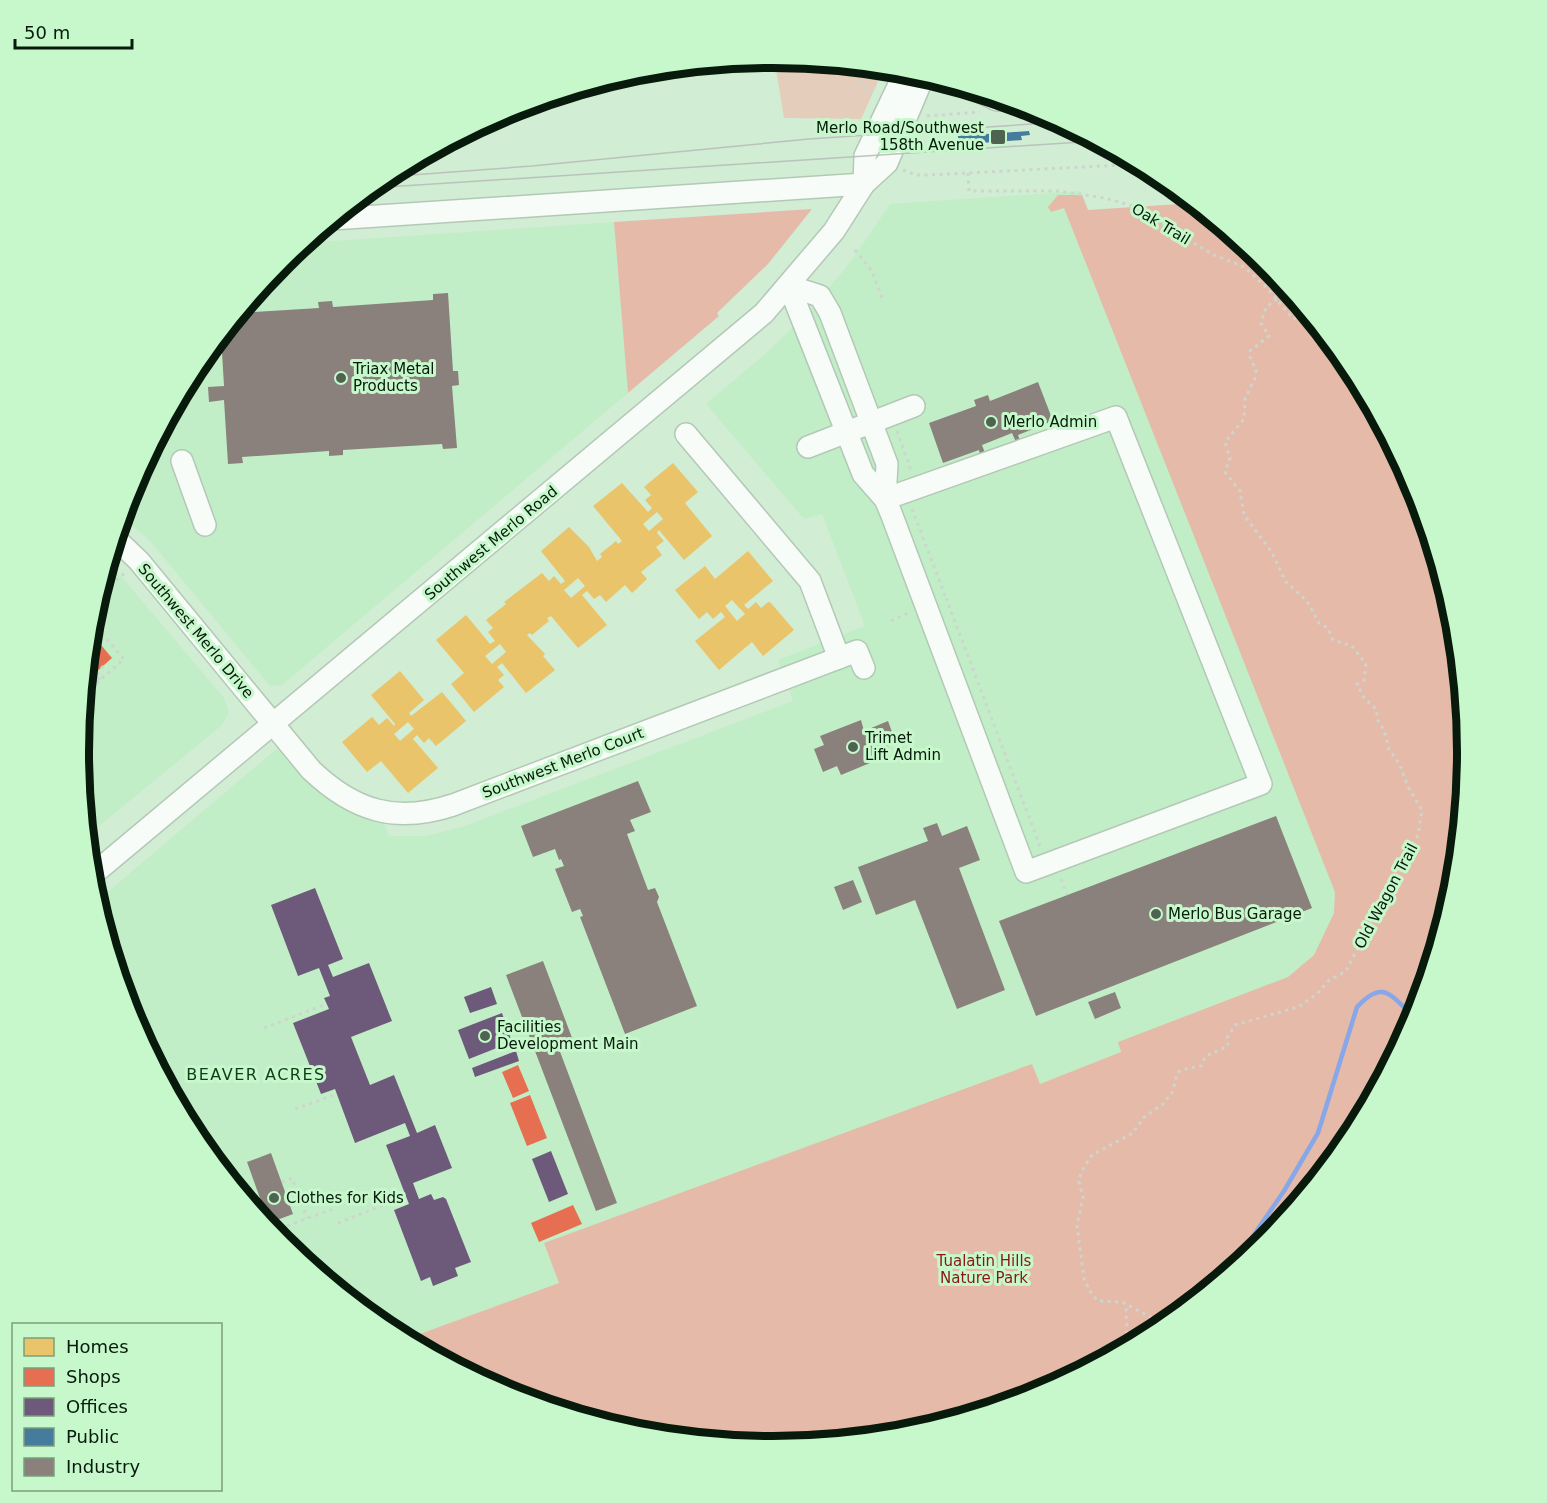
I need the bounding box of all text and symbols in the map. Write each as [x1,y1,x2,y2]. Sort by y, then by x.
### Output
scale bar [15,12,132,50]
text: 50 m [24,22,70,43]
place label: Merlo Road/Southwest 158th Avenue [816,119,984,154]
marker: Merlo Road/Southwest 158th Avenue [989,128,1007,146]
street label: Oak Trail [1128,200,1194,248]
place label: Triax Metal Products [352,360,435,395]
marker: Triax Metal Products [334,371,348,385]
place label: Merlo Admin [1003,413,1097,431]
marker: Merlo Admin [984,415,998,429]
street label: Southwest Merlo Road [421,482,561,604]
street label: Southwest Merlo Drive [134,560,258,702]
street label: Southwest Merlo Court [480,724,646,802]
place label: Trimet Lift Admin [864,729,941,764]
marker: Trimet Lift Admin [846,740,860,754]
street label: Old Wagon Trail [1351,840,1421,952]
place label: Merlo Bus Garage [1168,905,1302,923]
marker: Merlo Bus Garage [1149,907,1163,921]
place label: Facilities Development Main [497,1018,639,1053]
marker: Facilities Development Main [478,1029,492,1043]
district label: BEAVER ACRES [186,1065,326,1084]
place label: Clothes for Kids [286,1189,404,1207]
marker: Clothes for Kids [267,1191,281,1205]
park label: Tualatin Hills Nature Park [936,1252,1032,1287]
legend [12,1323,222,1491]
text: Homes [66,1336,129,1357]
text: Shops [66,1366,121,1387]
text: Offices [66,1396,128,1417]
text: Public [66,1426,119,1447]
text: Industry [66,1456,140,1477]

